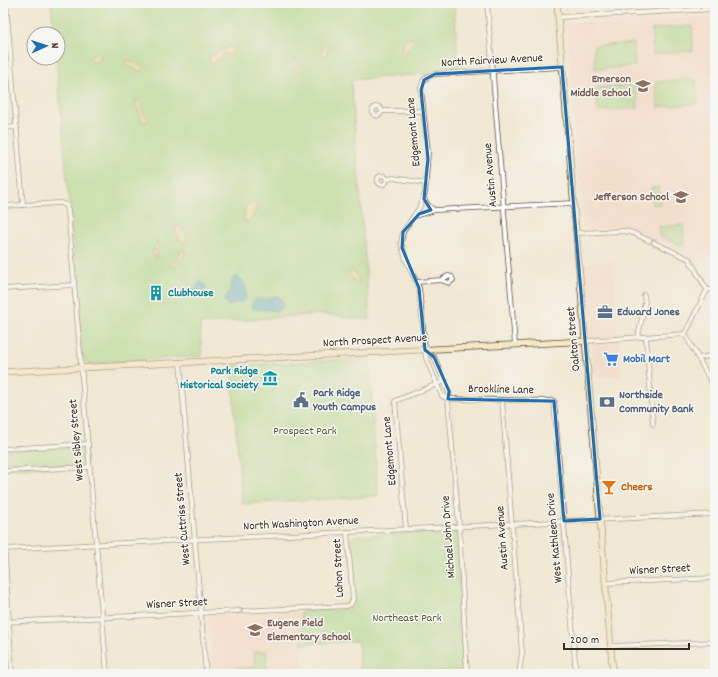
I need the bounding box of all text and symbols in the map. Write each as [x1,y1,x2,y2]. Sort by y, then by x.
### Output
north arrow [26,26,66,66]
text: N [46,42,62,49]
street label: North Fairview Avenue [441,50,543,72]
place label: Emerson Middle School [570,71,631,102]
school or university icon: Emerson Middle School [634,77,652,95]
street label: Edgemont Lane [403,97,425,167]
street label: Austin Avenue [480,142,502,208]
school or university icon: Jefferson School [672,188,690,206]
place label: Jefferson School [594,189,669,206]
one-way arrow [650,239,657,247]
building icon: Clubhouse [147,284,165,302]
place label: Clubhouse [168,285,214,302]
office icon: Edward Jones [596,303,614,321]
place label: Edward Jones [617,304,680,321]
street label: Oakton Street [563,305,585,372]
street label: North Prospect Avenue [322,330,428,352]
supermarket icon: Mobil Mart [602,350,620,368]
place label: Mobil Mart [623,351,670,368]
place label: Park Ridge Historical Society [180,363,259,394]
museum icon: Park Ridge Historical Society [261,369,279,387]
street label: Brookline Lane [468,381,534,399]
place label: Park Ridge Youth Campus [312,385,376,416]
place label: Northside Community Bank [619,387,694,418]
public building icon: Park Ridge Youth Campus [292,391,310,409]
bank icon: Northside Community Bank [598,393,616,411]
street label: West Sibley Street [65,398,89,482]
street label: Edgemont Lane [379,416,401,486]
park label: Prospect Park [273,423,337,440]
street label: West Cuttriss Street [170,471,196,566]
bar icon: Cheers [600,478,618,496]
place label: Cheers [621,479,653,496]
street label: West Kathleen Drive [543,492,567,584]
street label: Michael John Drive [438,495,460,579]
street label: Austin Avenue [492,505,514,571]
street label: North Washington Avenue [243,512,359,536]
street label: Lahon Street [329,538,349,598]
street label: Wisner Street [629,560,692,580]
street label: Wisner Street [146,594,209,614]
one-way arrow [237,607,243,616]
park label: Northeast Park [372,610,442,627]
place label: Eugene Field Elementary School [267,615,351,646]
school or university icon: Eugene Field Elementary School [246,621,264,639]
scale bar [564,625,689,651]
text: 200 m [570,632,599,649]

